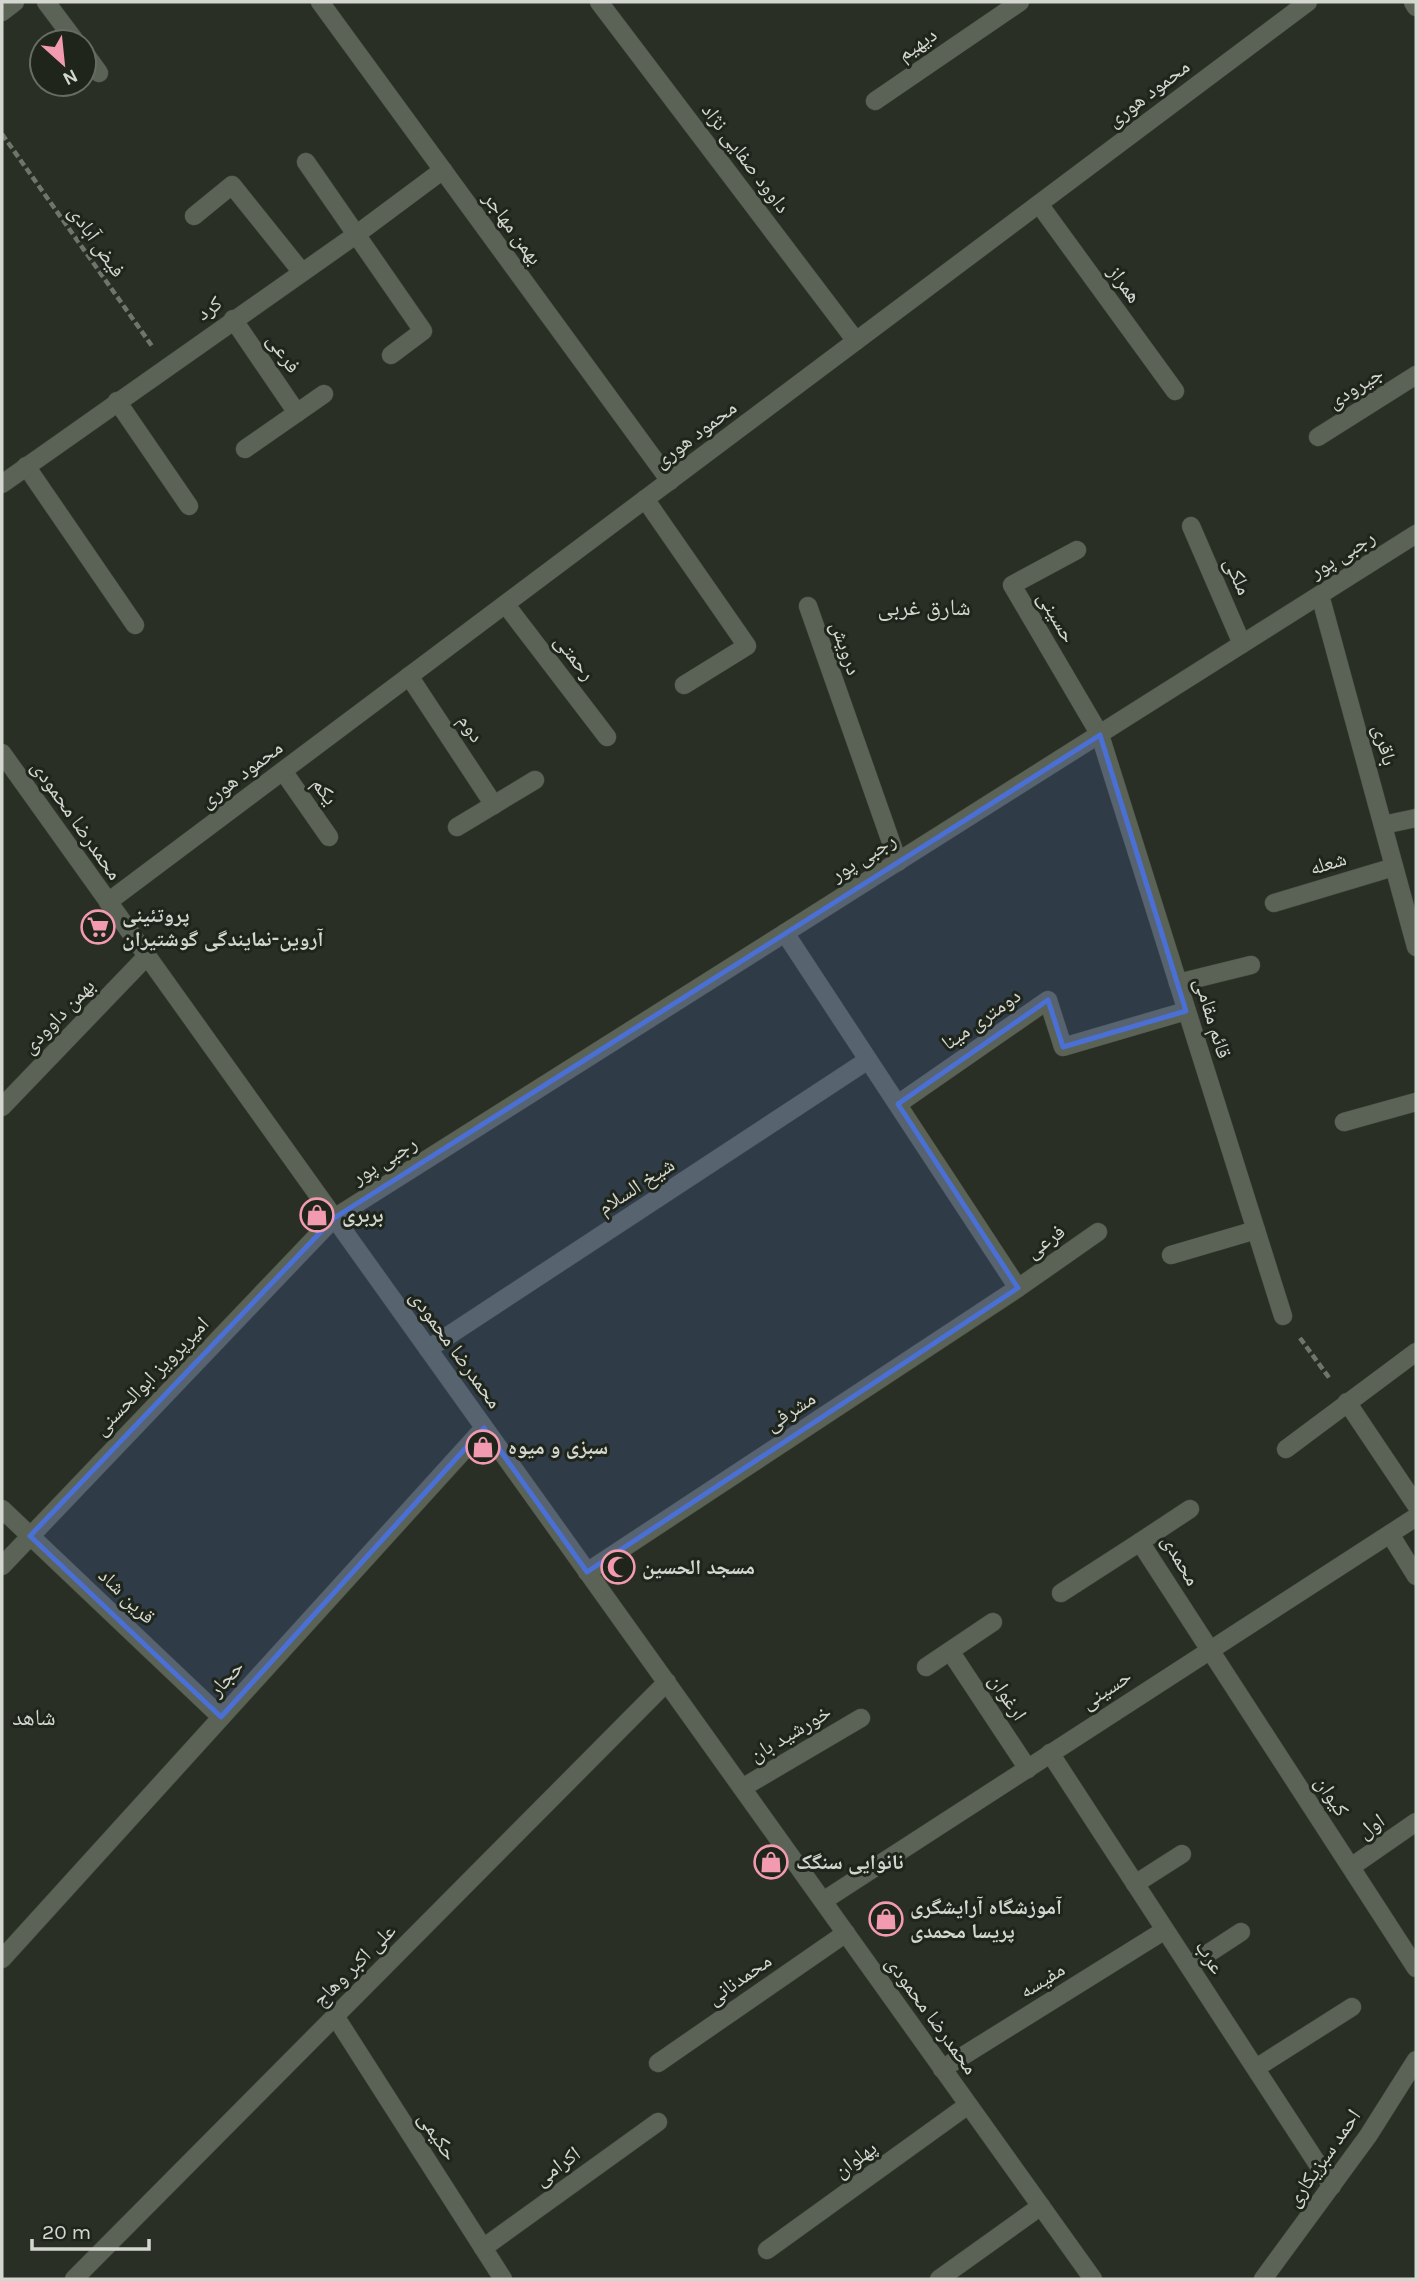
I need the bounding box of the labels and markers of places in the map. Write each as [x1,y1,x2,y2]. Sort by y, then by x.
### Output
place label: پروتئینی آروین-نمایندگی گوشتیران [122,903,324,952]
supermarket icon: پروتئینی آروین-نمایندگی گوشتیران [79,908,117,946]
shop icon: بربری [298,1196,336,1234]
place label: بربری [342,1203,384,1227]
shop icon: سبزی و میوه [464,1428,502,1466]
place label: سبزی و میوه [508,1435,608,1459]
mosque icon: مسجد الحسین [599,1548,637,1586]
place label: مسجد الحسین [642,1555,755,1580]
shop icon: نانوایی سنگک [752,1843,790,1881]
place label: نانوایی سنگک [796,1850,904,1875]
place label: آموزشگاه آرایشگری پریسا محمدی [910,1895,1062,1943]
shop icon: آموزشگاه آرایشگری پریسا محمدی [867,1900,905,1938]

